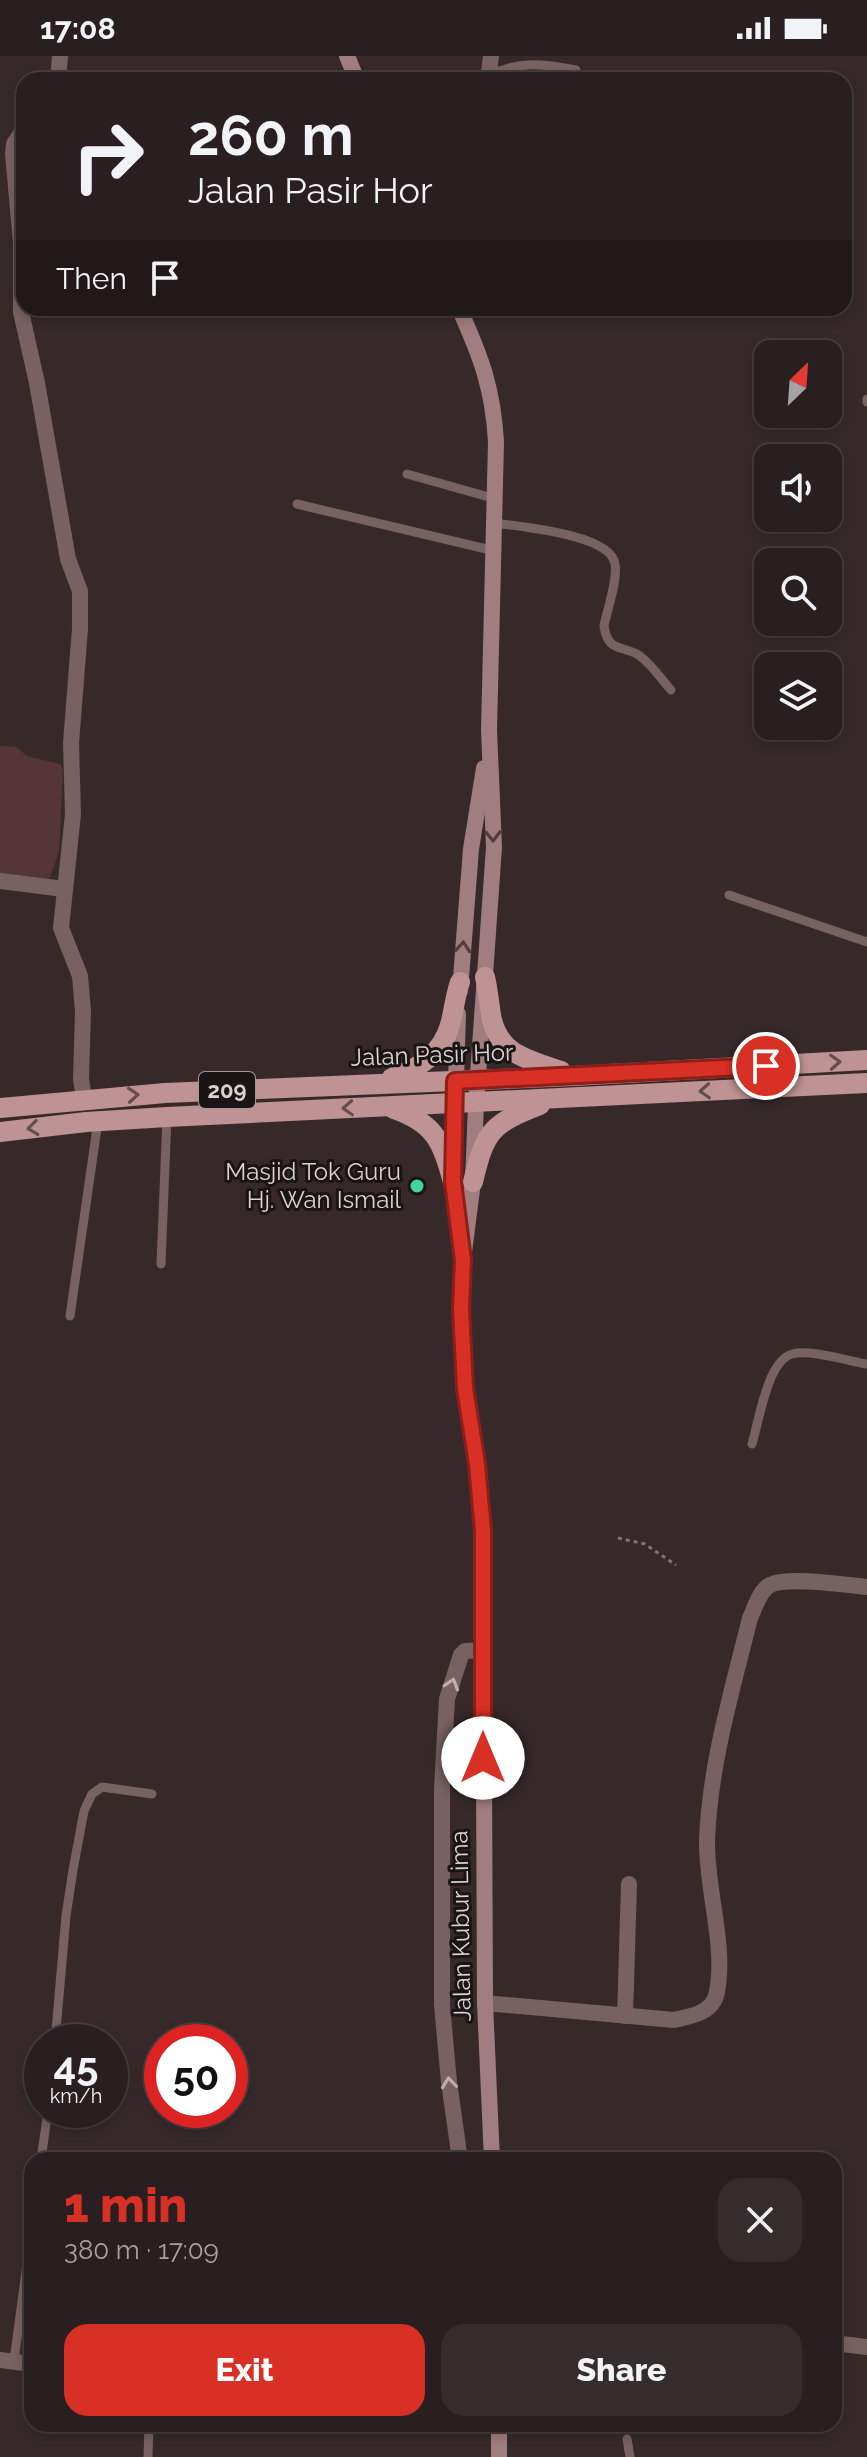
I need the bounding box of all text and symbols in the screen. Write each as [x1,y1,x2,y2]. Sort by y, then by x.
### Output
text: 17:08 [40,11,116,46]
text: 260 m [188,102,354,168]
icon: right [56,104,160,208]
text: Jalan Pasir Hor [188,169,433,211]
icon: arrive [143,256,187,300]
text: Then [56,261,127,296]
north arrow [754,340,842,428]
map controls [754,340,842,740]
button: sound [754,444,842,532]
button: search [754,548,842,636]
button: layers [754,652,842,740]
one-way arrow [484,830,502,843]
one-way arrow [454,940,471,953]
pin [732,1032,800,1100]
street label: Jalan Pasir Hor [350,1037,515,1072]
icon: arrive [744,1044,788,1088]
one-way arrow [829,1054,842,1071]
road number: 209 [199,1072,255,1108]
one-way arrow [698,1083,711,1100]
one-way arrow [127,1087,140,1104]
one-way arrow [341,1100,354,1117]
one-way arrow [26,1119,40,1136]
place label: Masjid Tok Guru Hj. Wan Ismail [225,1157,401,1214]
marker: Masjid Tok Guru Hj. Wan Ismail [408,1177,426,1195]
one-way arrow [443,1678,459,1691]
position arrow [441,1716,525,1800]
street label: Jalan Kubur Lima [444,1830,477,2022]
speed limit sign: 50 [144,2024,248,2128]
text: 45 [53,2042,98,2089]
one-way arrow [441,2076,458,2089]
text: km/h [50,2084,102,2108]
text: 1 min [64,2177,187,2233]
button: close [718,2178,802,2262]
text: 380 m · 17:09 [64,2235,219,2265]
button: Exit [64,2324,425,2416]
button: Share [441,2324,802,2416]

